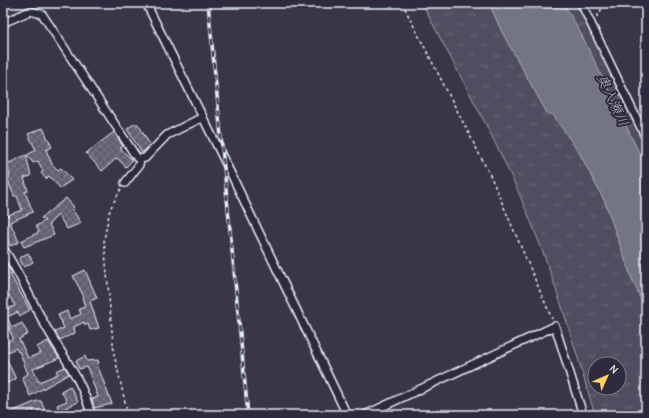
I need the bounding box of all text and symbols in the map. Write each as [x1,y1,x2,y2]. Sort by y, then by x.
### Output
water label: 奥入瀬川 [593,71,632,129]
north arrow [587,356,627,396]
text: N [607,362,621,376]

